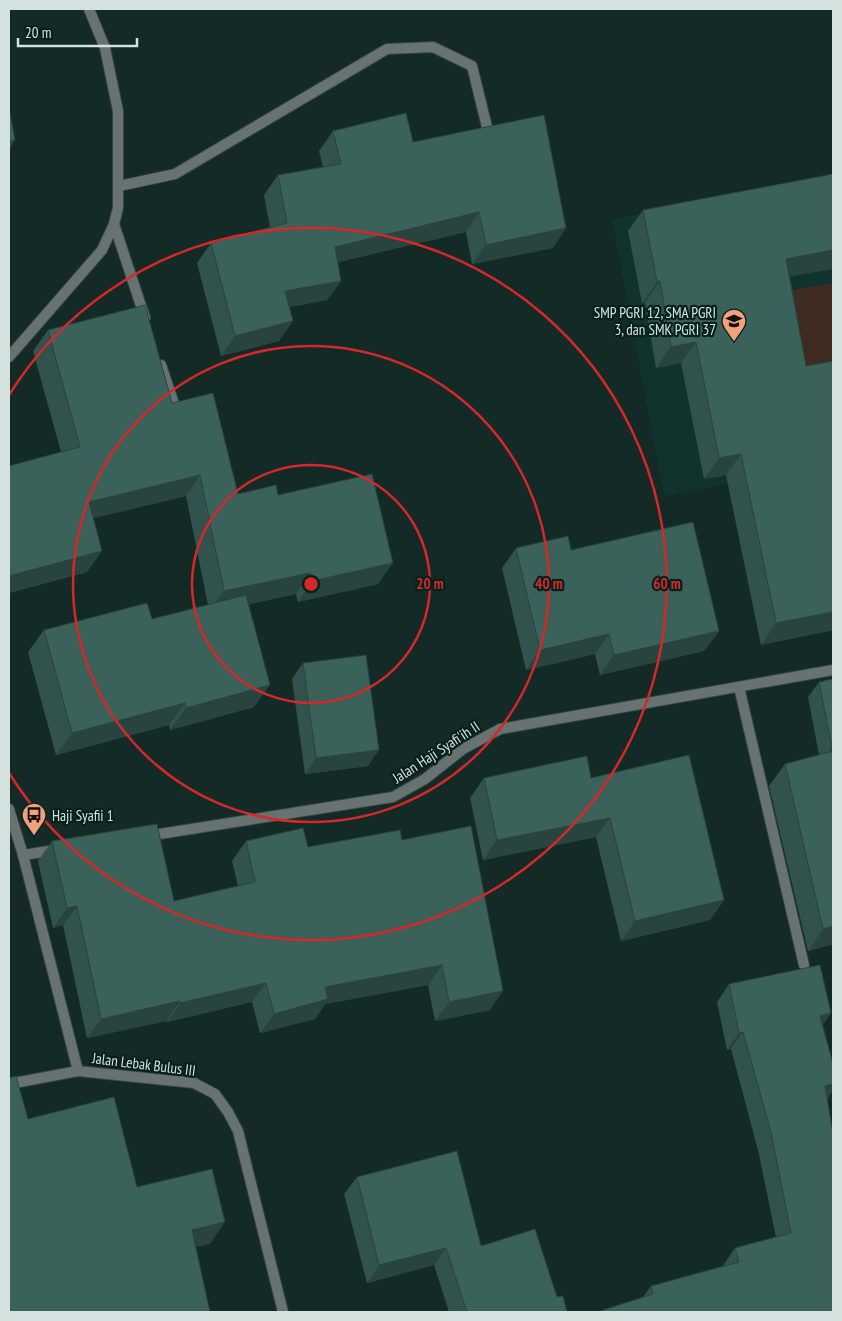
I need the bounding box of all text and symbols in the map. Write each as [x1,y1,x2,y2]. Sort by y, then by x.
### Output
scale bar [18,15,136,47]
text: 20 m [25,23,51,42]
place label: SMP PGRI 12, SMA PGRI 3, dan SMK PGRI 37 [594,303,716,339]
school or university icon: SMP PGRI 12, SMA PGRI 3, dan SMK PGRI 37 [721,308,747,342]
text: 20 m [416,574,444,593]
text: 40 m [535,574,563,593]
text: 60 m [653,574,681,593]
centre of rings [302,575,320,593]
street label: Jalan Haji Syafi'ih II [388,717,483,788]
bus stop icon: Haji Syafii 1 [21,802,47,836]
place label: Haji Syafii 1 [52,806,114,825]
street label: Jalan Lebak Bulus III [90,1048,197,1080]

